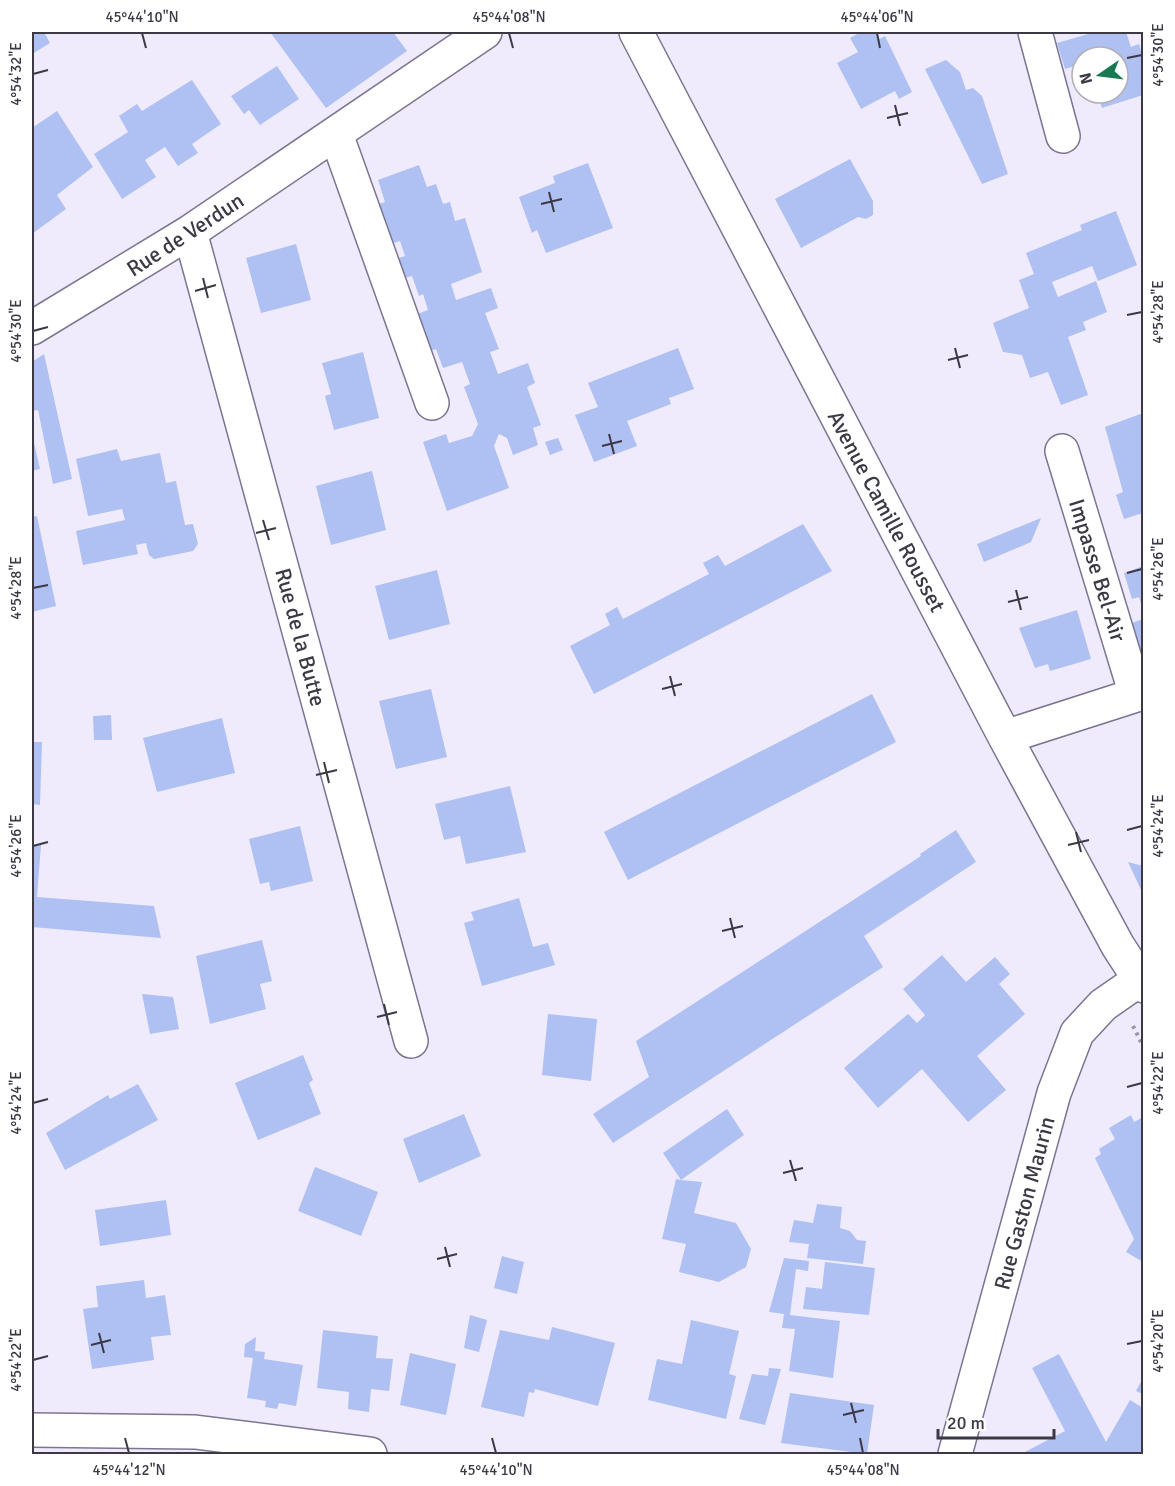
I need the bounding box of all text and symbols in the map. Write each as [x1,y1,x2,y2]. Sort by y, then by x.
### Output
text: 45°44'10"N [105,8,179,26]
text: 45°44'08"N [472,8,546,26]
text: 45°44'06"N [840,8,914,26]
text: 4°54'30"E [1149,23,1167,87]
text: 4°54'32"E [7,42,25,106]
north arrow [1070,45,1130,105]
text: N [1075,71,1097,86]
street label: Rue de Verdun [122,187,249,282]
text: 4°54'28"E [1149,280,1167,344]
text: 4°54'30"E [7,299,25,363]
street label: Avenue Camille Rousset [822,406,951,617]
street label: Impasse Bel-Air [1063,496,1132,645]
text: 4°54'26"E [1149,537,1167,601]
text: 4°54'28"E [7,556,25,620]
street label: Rue de la Butte [269,565,332,709]
text: 4°54'24"E [1149,794,1167,858]
text: 4°54'26"E [7,814,25,878]
text: 4°54'22"E [1149,1051,1167,1115]
text: 4°54'24"E [7,1071,25,1135]
street label: Rue Gaston Maurin [988,1113,1061,1293]
text: 4°54'20"E [1149,1309,1167,1373]
text: 4°54'22"E [7,1328,25,1392]
scale bar [938,1402,1054,1440]
text: 20 m [947,1412,985,1434]
text: 45°44'12"N [92,1461,166,1479]
text: 45°44'10"N [459,1461,533,1479]
text: 45°44'08"N [826,1461,900,1479]

